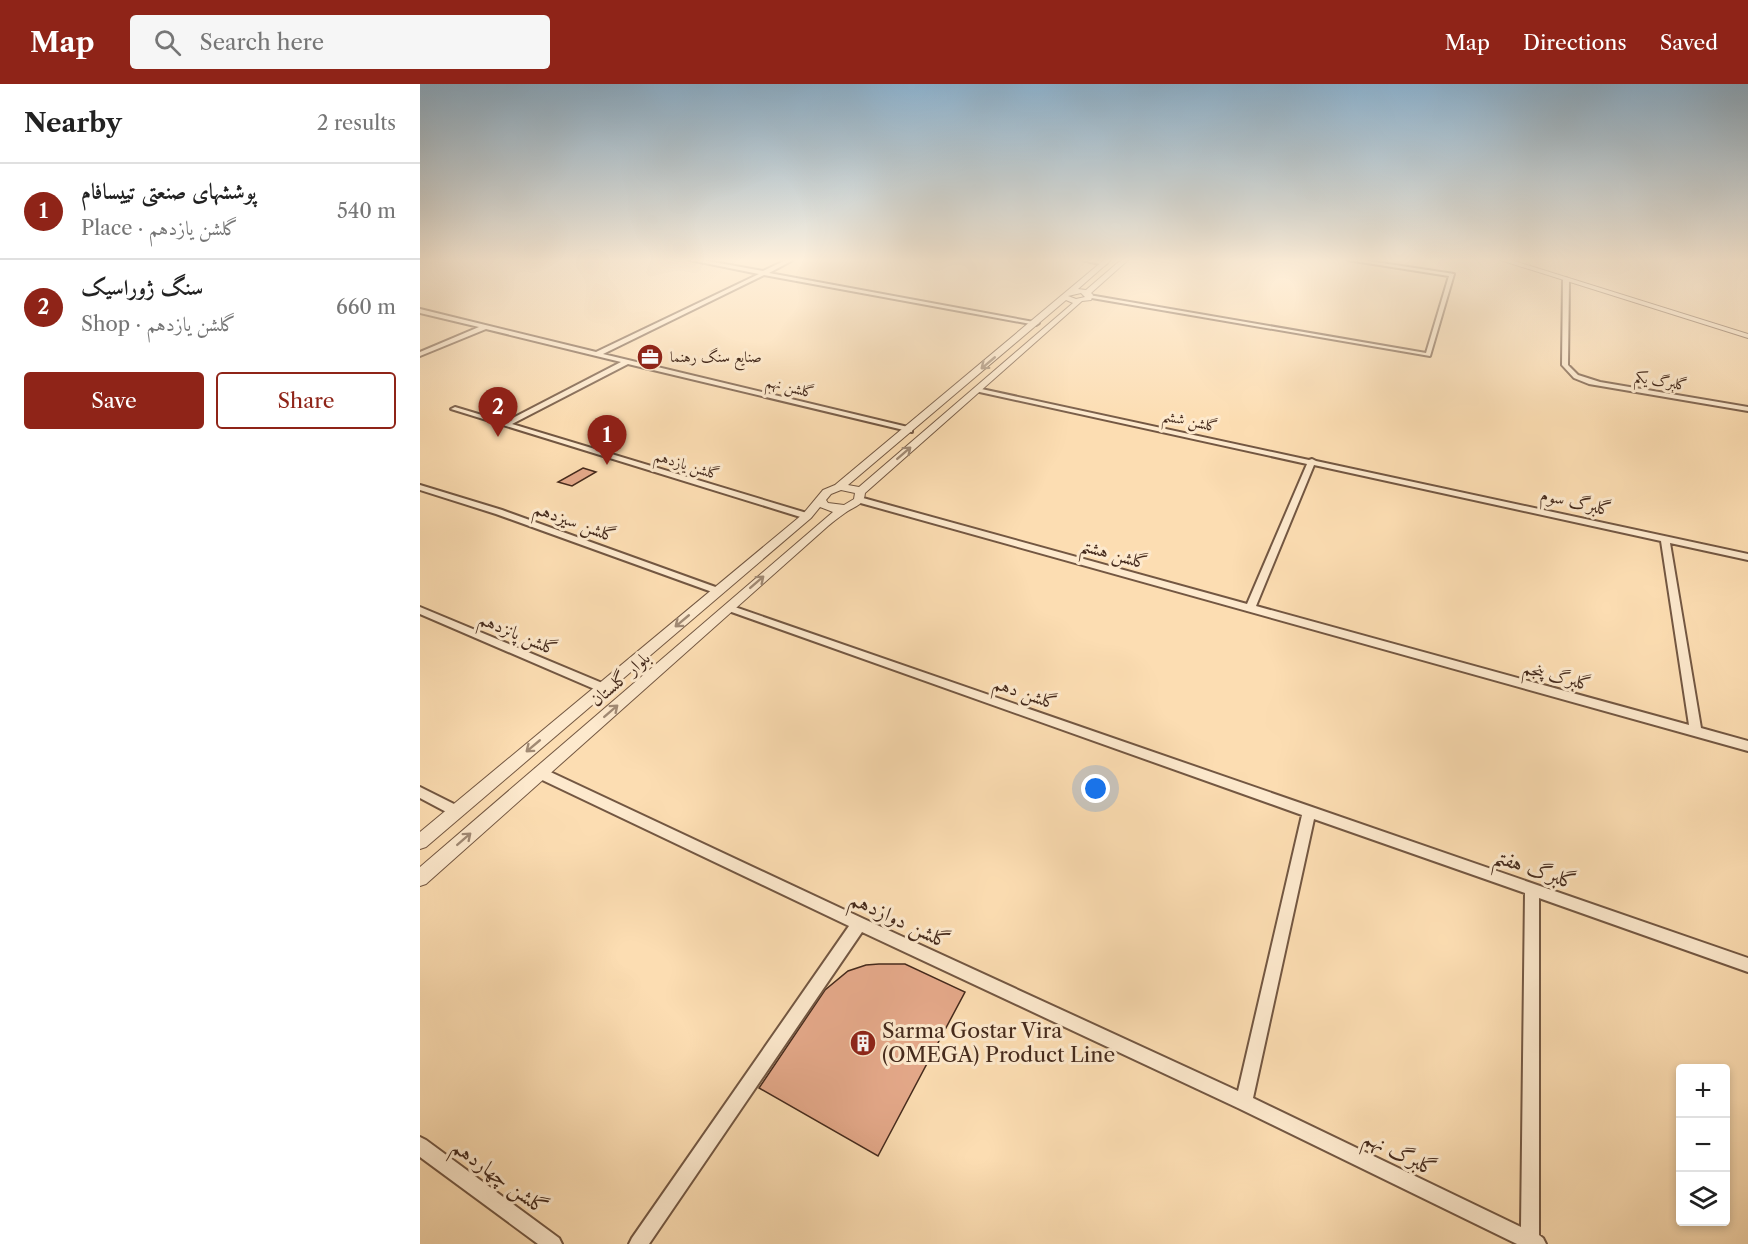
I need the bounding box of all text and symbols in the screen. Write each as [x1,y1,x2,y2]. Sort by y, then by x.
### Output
search box [130,15,550,69]
text: Map [30,25,94,59]
icon: search [151,26,184,59]
text: Search here [199,29,324,56]
text: Map [1445,30,1490,55]
text: Directions [1523,30,1627,55]
text: Saved [1660,30,1718,55]
text: Nearby [24,107,122,139]
text: 2 results [317,111,396,135]
text: پوششهای صنعتی تییسافام [81,178,257,205]
text: 1 [39,199,48,223]
text: 540 m [337,199,396,223]
text: Place · گلشن یازدهم [81,216,238,240]
text: سنگ ژوراسیک [81,274,203,301]
text: 2 [38,295,49,319]
text: 660 m [336,295,396,319]
text: Shop · گلشن یازدهم [81,312,236,336]
office icon: صنایع سنگ رهنما [635,342,665,372]
place label: صنایع سنگ رهنما [670,347,762,371]
one-way arrow [981,356,996,370]
street label: گلبرگ یکم [1632,367,1689,399]
street label: گلشن نهم [763,371,816,407]
button: Save [24,372,204,429]
button: Share [216,372,396,429]
pin: 2 [478,388,518,437]
street label: گلشن ششم [1159,405,1220,442]
pin: 1 [588,416,627,465]
street label: گلشن یازدهم [651,446,722,488]
one-way arrow [896,446,911,460]
street label: گلبرگ سوم [1537,483,1614,526]
street label: گلشن سیزدهم [529,497,619,553]
street label: گلشن هشتم [1076,534,1150,581]
one-way arrow [750,575,765,589]
street label: گلشن پانزدهم [473,608,561,666]
one-way arrow [675,614,691,627]
street label: بلوار گلستان [585,647,655,711]
street label: گلبرگ پنجم [1519,656,1593,701]
street label: گلشن دهم [988,672,1060,720]
one-way arrow [603,704,618,718]
one-way arrow [526,739,541,753]
your location [1081,774,1110,803]
one-way arrow [456,832,471,846]
street label: گلبرگ هفتم [1488,843,1579,903]
street label: گلشن دوازدهم [843,886,954,961]
place label: Sarma Gostar Vira (OMEGA) Product Line [882,1018,1115,1067]
building icon: Sarma Gostar Vira (OMEGA) Product Line [848,1028,878,1058]
map controls [1676,1064,1730,1226]
button: + [1676,1064,1730,1118]
button: − [1676,1118,1730,1172]
street label: گلبرگ نهم [1356,1124,1441,1188]
street label: گلشن چهاردهم [443,1134,553,1226]
button: layers [1676,1172,1730,1226]

